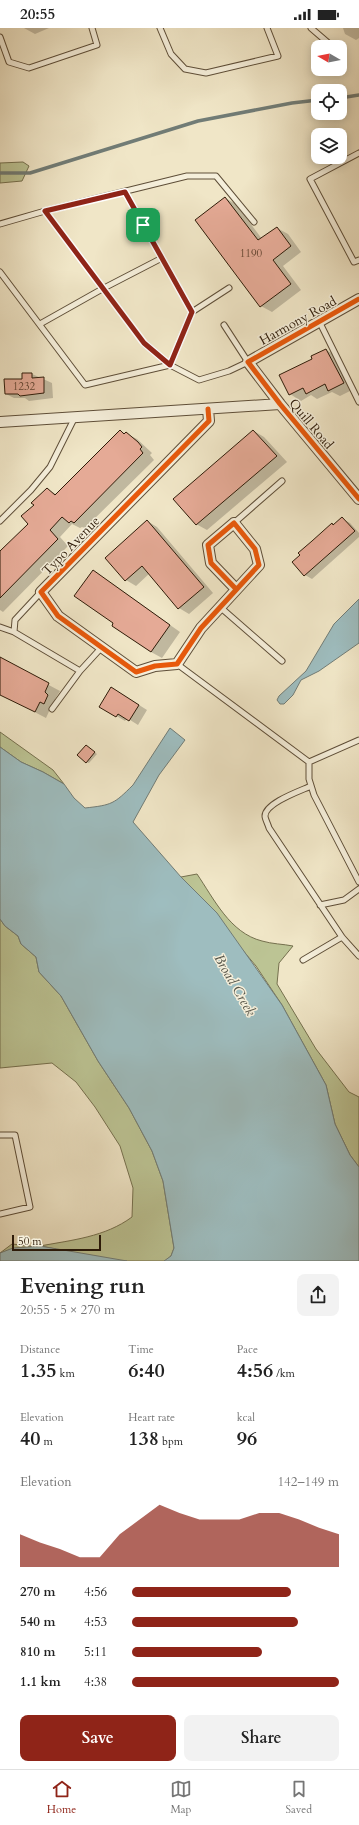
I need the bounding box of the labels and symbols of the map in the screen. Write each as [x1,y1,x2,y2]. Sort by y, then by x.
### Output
north arrow [311,40,347,76]
pin [126,208,160,242]
house number: 1190 [240,246,263,261]
street label: Harmony Road [256,292,340,350]
house number: 1232 [13,379,36,394]
street label: Quill Road [285,395,337,453]
street label: Typo Avenue [38,512,104,580]
water label: Broad Creek [210,950,260,1020]
scale bar [12,1233,101,1252]

